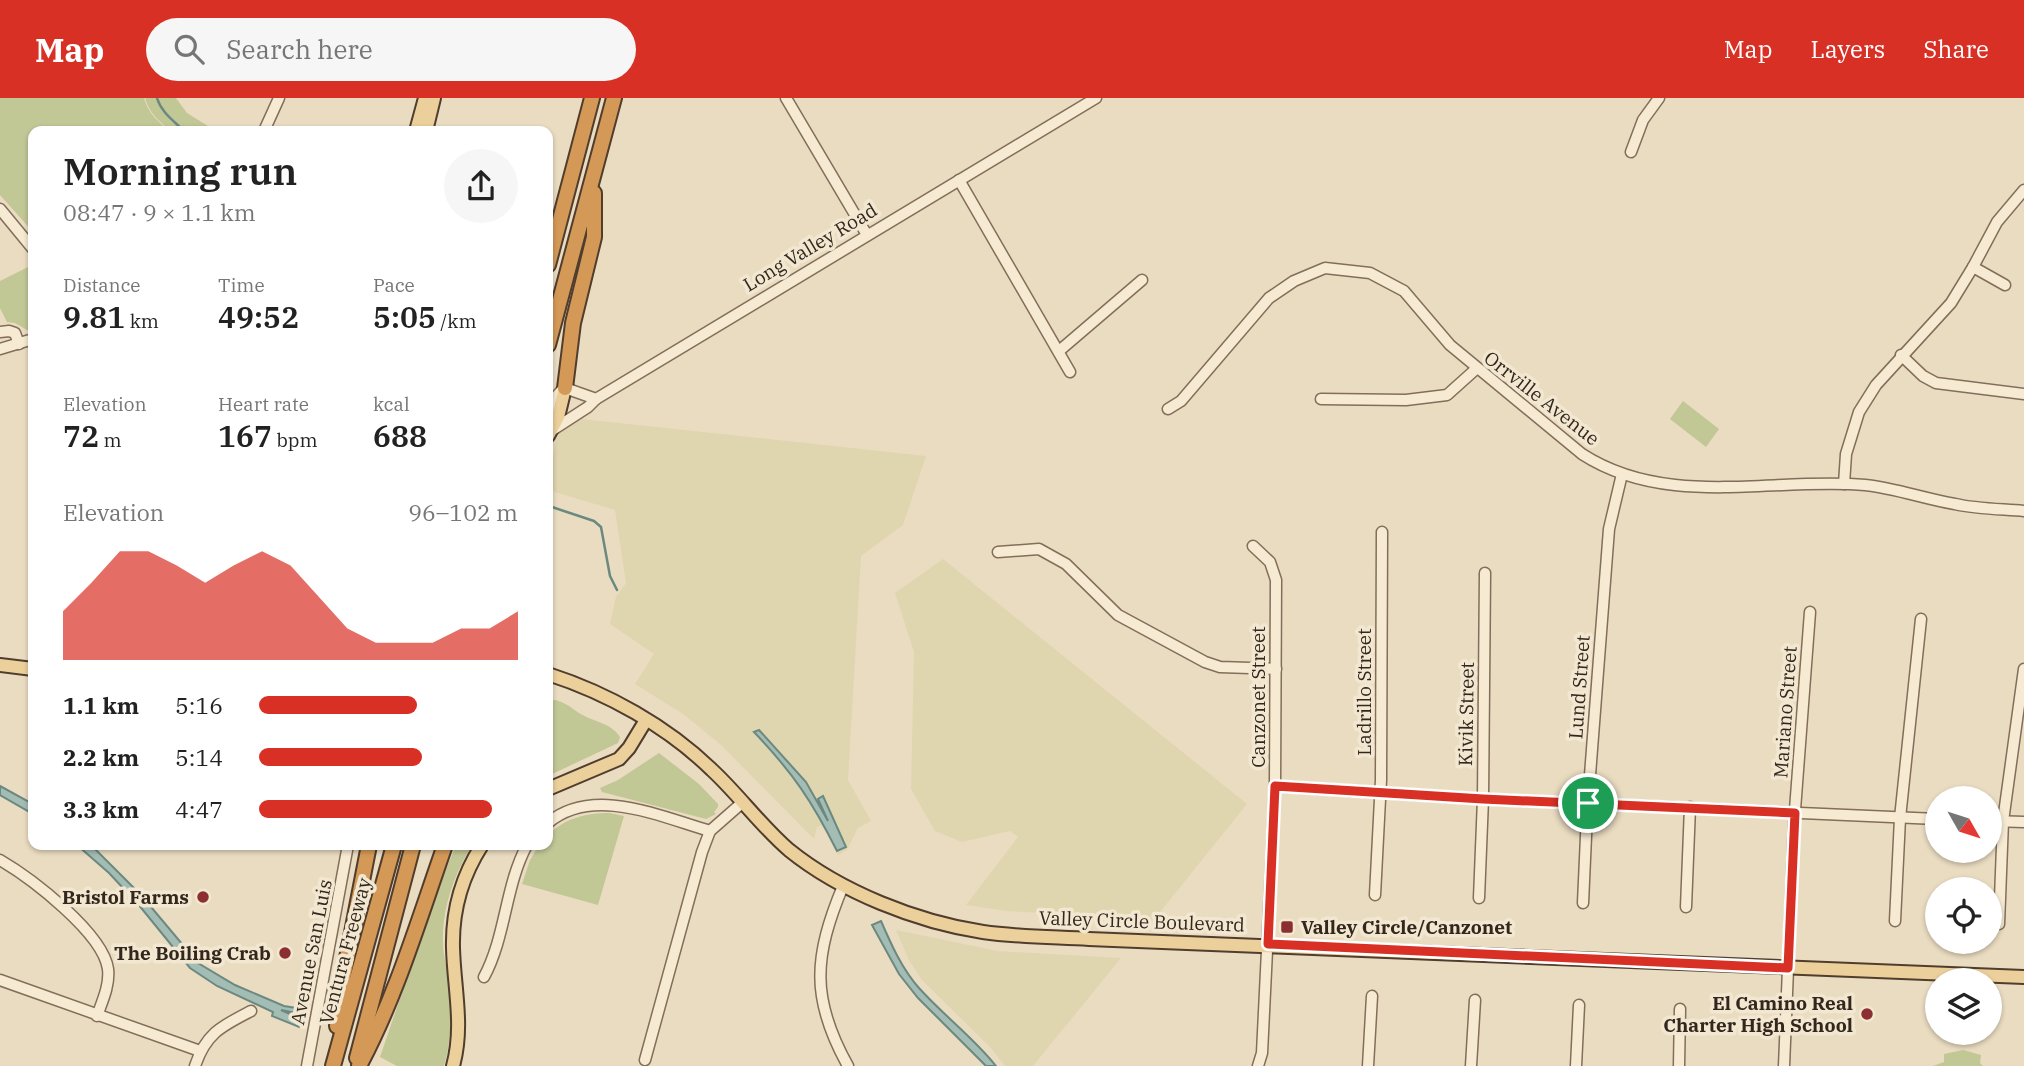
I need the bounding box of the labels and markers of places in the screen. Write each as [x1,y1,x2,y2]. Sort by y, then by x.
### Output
pin [1558,773,1618,833]
place label: Bristol Farms [62,885,189,909]
marker: Bristol Farms [195,889,211,905]
place label: Valley Circle/Canzonet [1301,915,1512,939]
marker: Valley Circle/Canzonet [1279,919,1295,935]
place label: The Boiling Crab [114,941,271,965]
marker: The Boiling Crab [277,945,293,961]
place label: El Camino Real Charter High School [1663,991,1853,1037]
marker: El Camino Real Charter High School [1859,1006,1875,1022]

